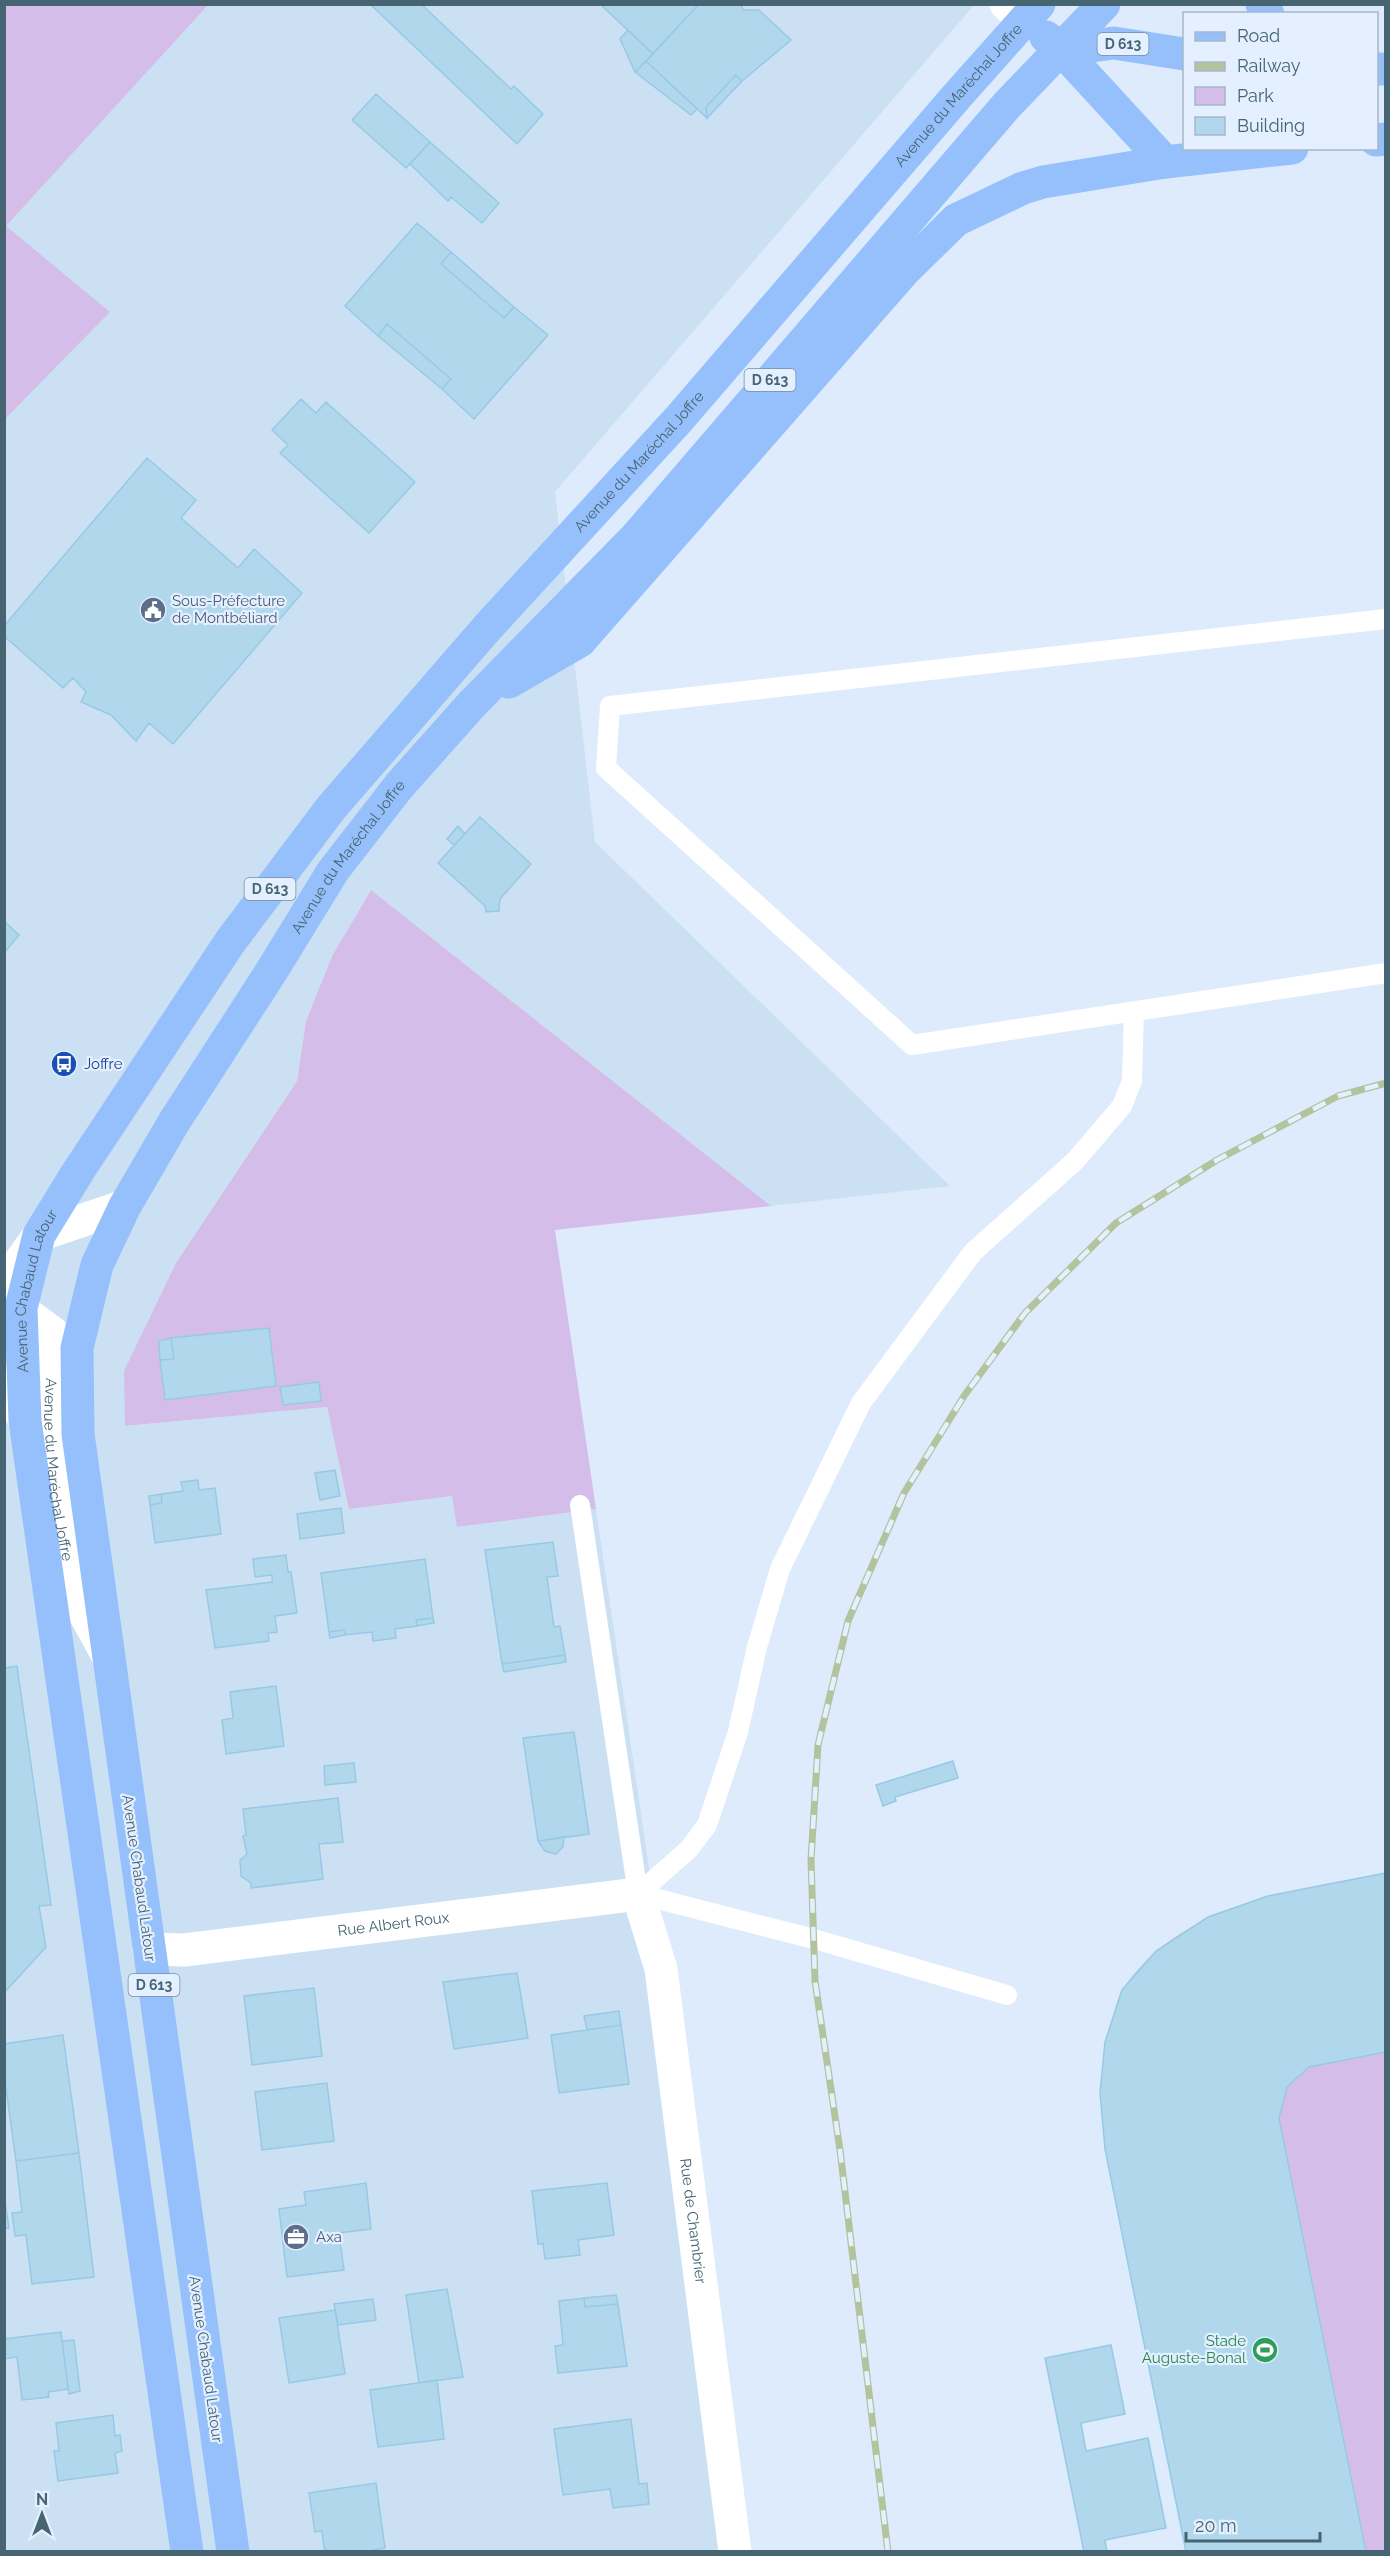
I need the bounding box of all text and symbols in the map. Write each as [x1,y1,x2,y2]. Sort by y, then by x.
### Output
legend [1183,12,1378,150]
street label: Avenue du Maréchal Joffre [891,20,1026,171]
text: Road [1237,25,1280,46]
road number: D 613 [1098,33,1148,55]
text: Railway [1237,55,1301,76]
text: Park [1237,85,1274,106]
text: Building [1237,115,1305,136]
road number: D 613 [744,369,796,391]
street label: Avenue du Maréchal Joffre [570,387,708,536]
place label: Sous-Préfecture de Montbéliard [172,592,285,627]
public building icon: Sous-Préfecture de Montbéliard [138,595,168,625]
street label: Avenue du Maréchal Joffre [288,776,409,937]
road number: D 613 [244,878,296,900]
bus stop icon: Joffre [49,1049,79,1079]
place label: Joffre [84,1055,123,1073]
street label: Avenue Chabaud Latour [12,1206,62,1373]
street label: Avenue du Maréchal Joffre [40,1378,76,1563]
street label: Avenue Chabaud Latour [118,1794,160,1963]
street label: Rue Albert Roux [337,1908,451,1940]
road number: D 613 [128,1974,180,1996]
street label: Rue de Chambrier [676,2157,710,2286]
office icon: Axa [281,2222,311,2252]
place label: Axa [316,2228,342,2246]
street label: Avenue Chabaud Latour [185,2275,227,2444]
place label: Stade Auguste-Bonal [1142,2332,1247,2367]
sports icon: Stade Auguste-Bonal [1250,2335,1280,2365]
north arrow [12,2484,72,2544]
text: N [36,2490,48,2509]
scale bar [1186,2505,1320,2543]
text: 20 m [1195,2515,1237,2536]

